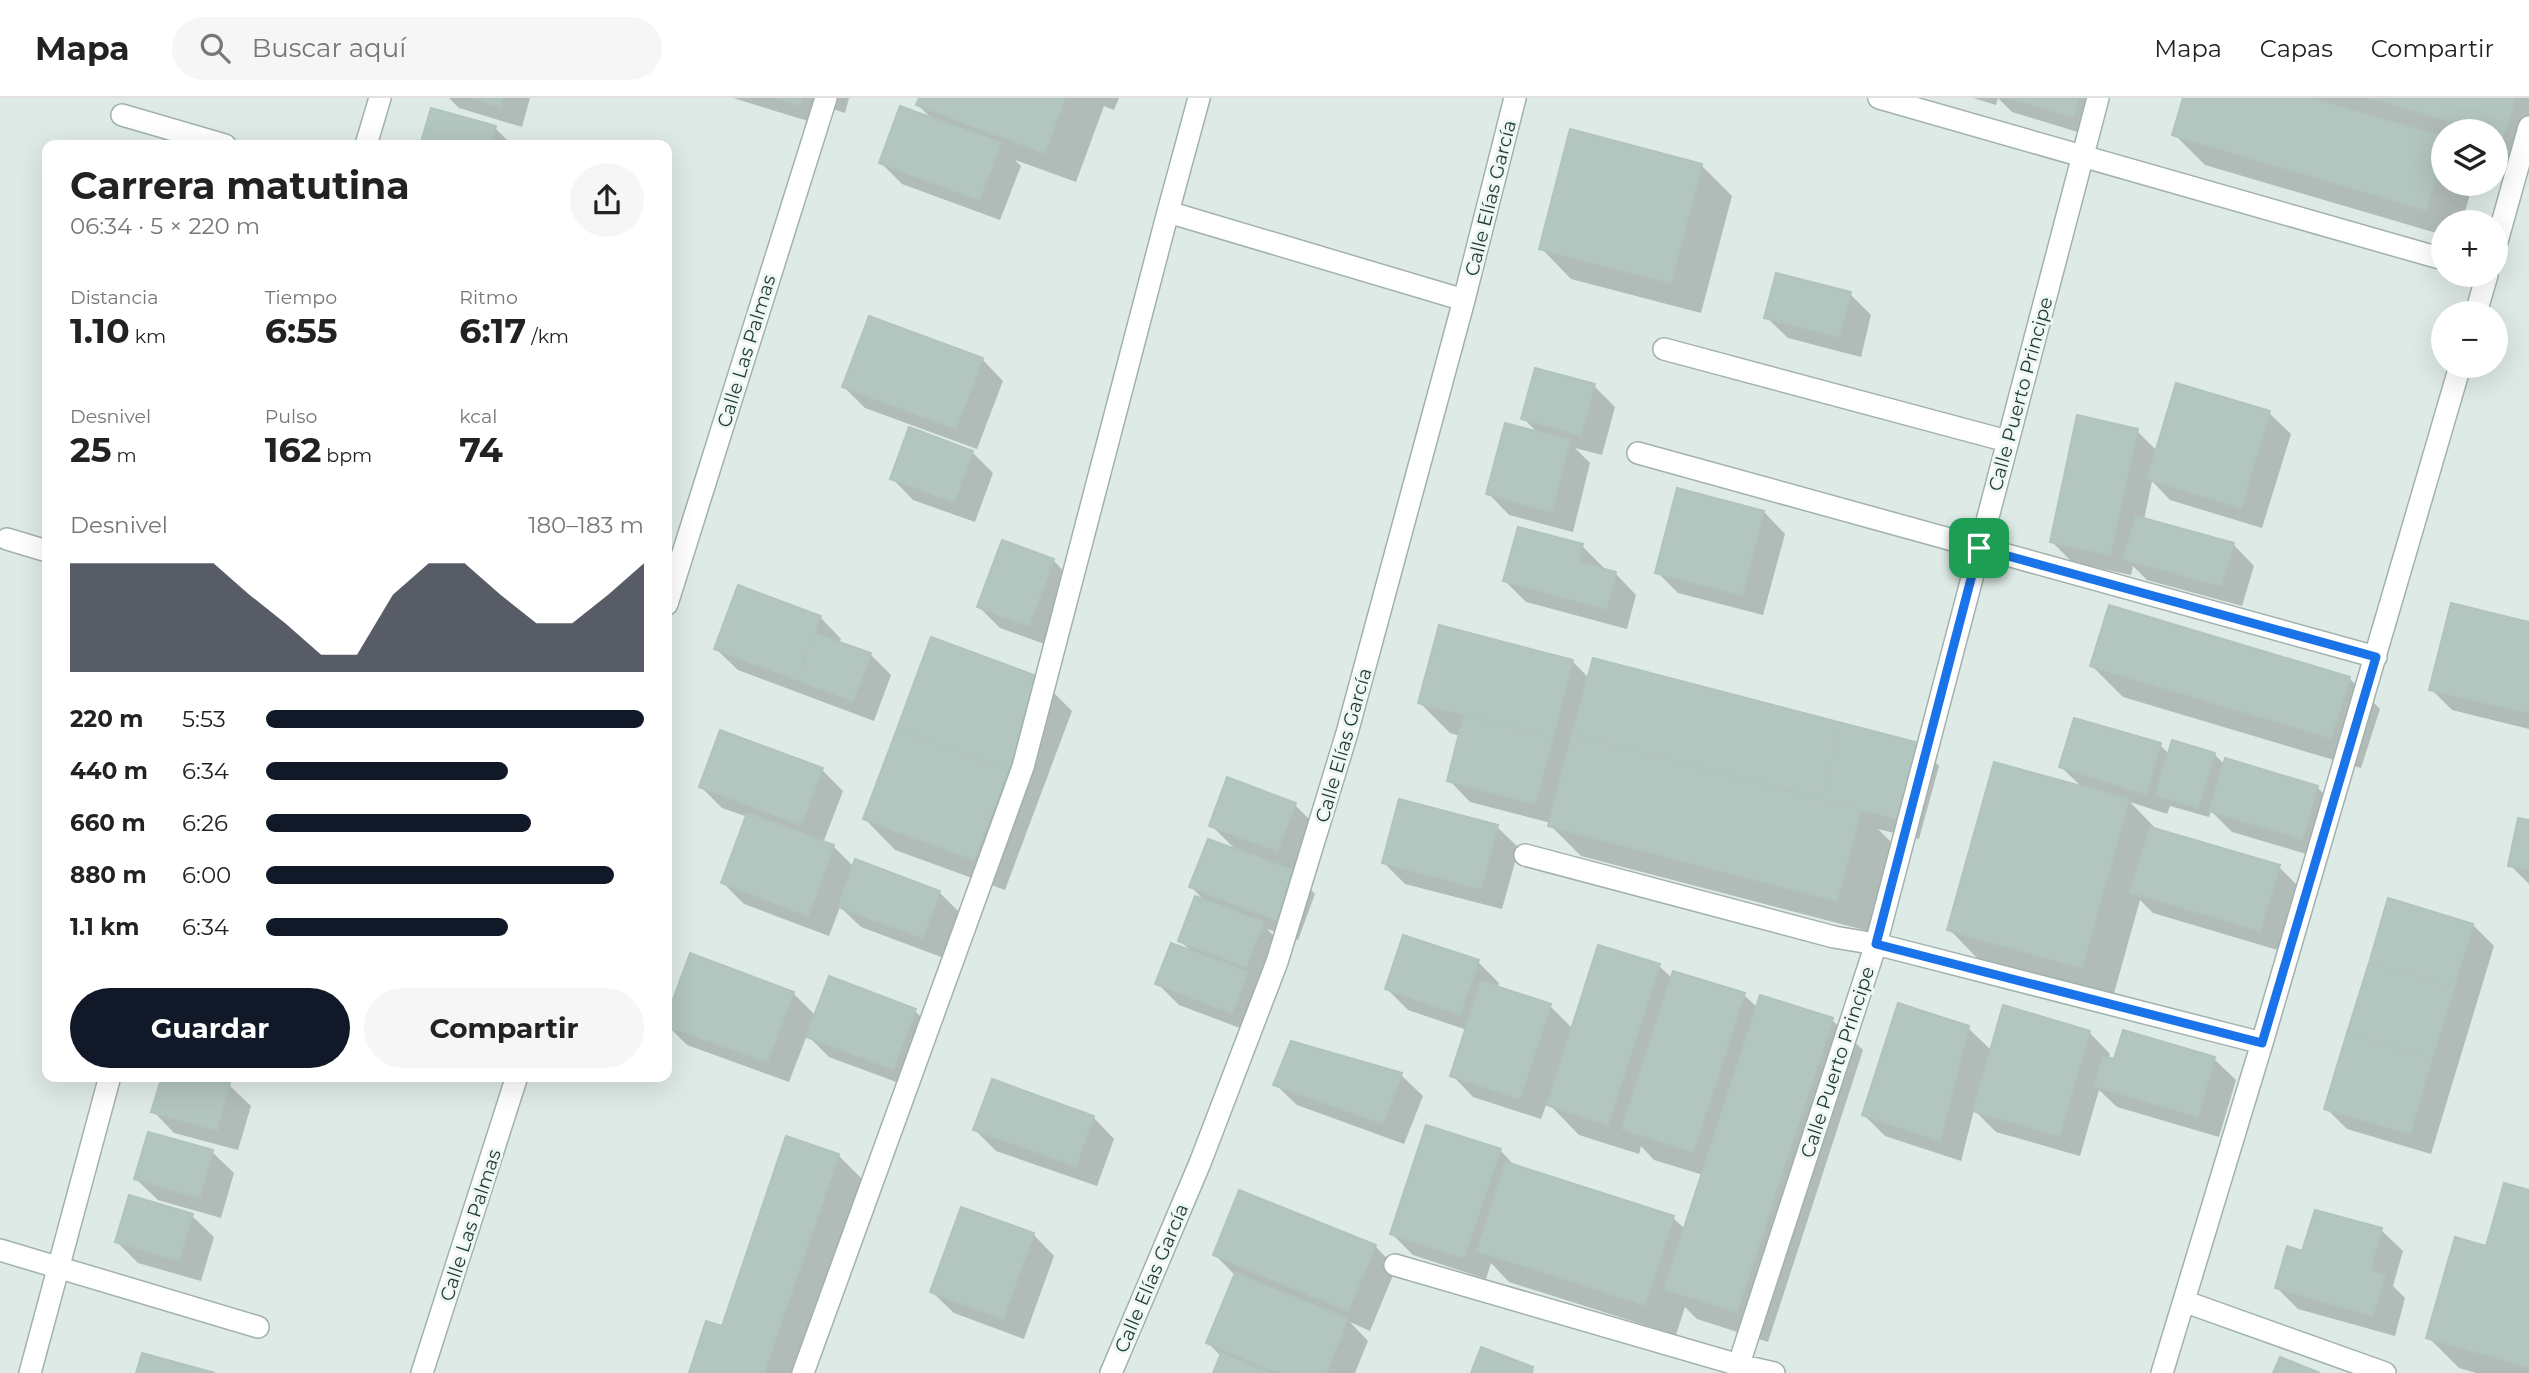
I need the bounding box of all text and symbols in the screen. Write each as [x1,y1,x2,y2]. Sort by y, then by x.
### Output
search box [172,17,662,80]
text: Mapa [35,28,130,68]
icon: search [196,29,234,67]
text: Buscar aquí [252,32,406,64]
text: Mapa [2154,34,2222,63]
text: Capas [2260,34,2333,63]
text: Compartir [2371,34,2494,63]
street label: Calle Elías García [1460,118,1521,278]
map controls [2431,119,2508,378]
button: layers [2431,119,2508,196]
text: Carrera matutina [70,162,410,209]
button: share [570,163,644,237]
button: + [2431,210,2508,287]
text: 06:34 · 5 × 220 m [70,212,260,240]
street label: Calle Las Palmas [712,272,781,430]
text: Distancia [70,286,158,309]
text: Tiempo [265,286,337,309]
text: Ritmo [459,286,518,309]
street label: Calle Puerto Principe [1984,295,2057,494]
button: − [2431,301,2508,378]
text: 1.10 [70,309,130,352]
text: 6:55 [265,309,338,352]
text: 6:17 [459,309,526,352]
text: km [130,325,166,348]
text: /km [526,325,569,348]
text: Desnivel [70,405,151,428]
text: Pulso [265,405,317,428]
text: kcal [459,405,497,428]
text: 25 [70,428,111,471]
text: 162 [265,428,321,471]
text: 74 [459,428,503,471]
text: m [111,444,137,467]
text: bpm [321,444,372,467]
text: Desnivel [70,511,168,539]
text: 180–183 m [528,511,644,539]
pin [1949,518,2009,578]
icon: arrive [1960,529,1998,567]
street label: Calle Elías García [1310,665,1377,825]
text: 220 m [70,705,143,733]
text: 5:53 [182,705,226,733]
text: 440 m [70,757,148,785]
text: 6:34 [182,757,229,785]
text: 660 m [70,809,146,837]
text: 6:26 [182,809,228,837]
text: 880 m [70,861,147,889]
text: 6:00 [182,861,231,889]
text: 1.1 km [70,913,139,941]
text: 6:34 [182,913,229,941]
street label: Calle Puerto Principe [1796,964,1879,1161]
button: Guardar [70,988,350,1068]
button: Compartir [364,988,644,1068]
street label: Calle Las Palmas [435,1146,506,1304]
street label: Calle Elías García [1110,1200,1193,1356]

